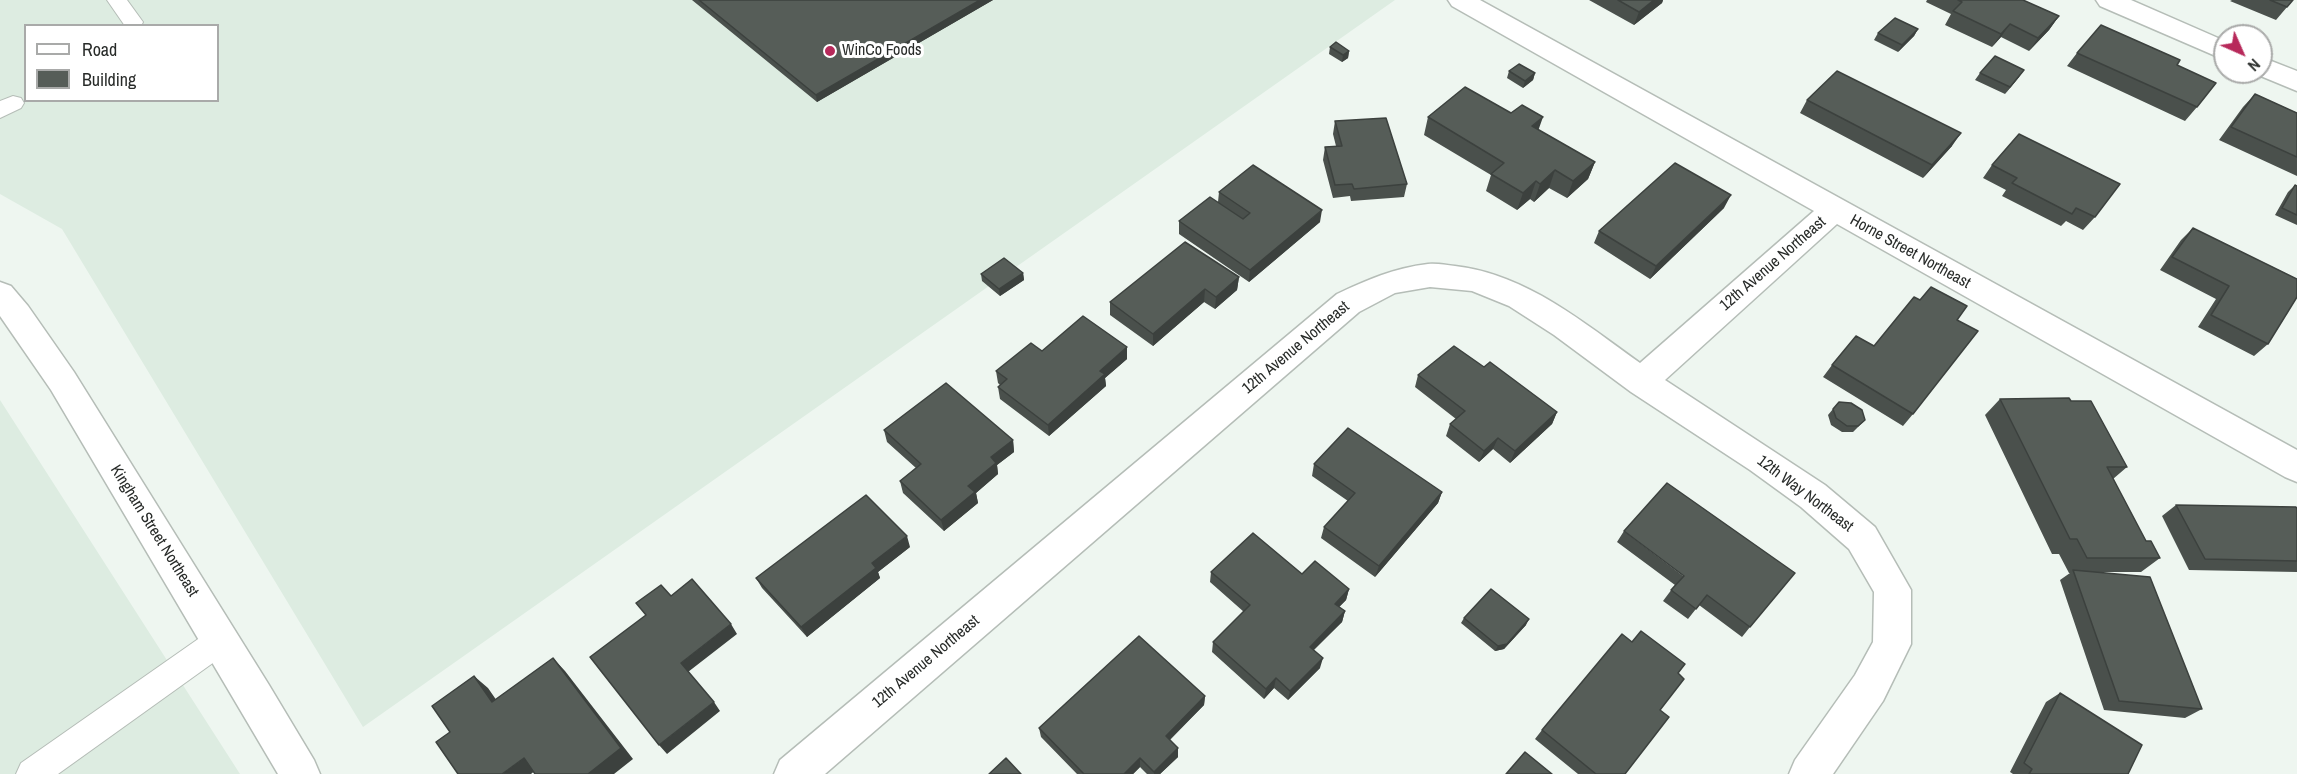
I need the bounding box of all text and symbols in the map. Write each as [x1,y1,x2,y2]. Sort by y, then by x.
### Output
legend [24,24,219,102]
north arrow [2213,24,2273,84]
text: Road [82,37,117,62]
place label: WinCo Foods [842,41,922,61]
marker: WinCo Foods [823,44,837,58]
text: N [2243,54,2265,76]
text: Building [82,67,136,92]
street label: Horne Street Northeast [1846,211,1974,293]
street label: 12th Avenue Northeast [1716,213,1830,315]
street label: 12th Avenue Northeast [1239,298,1353,398]
street label: 12th Way Northeast [1753,452,1857,536]
street label: Kingham Street Northeast [106,462,202,600]
street label: 12th Avenue Northeast [869,612,983,712]

